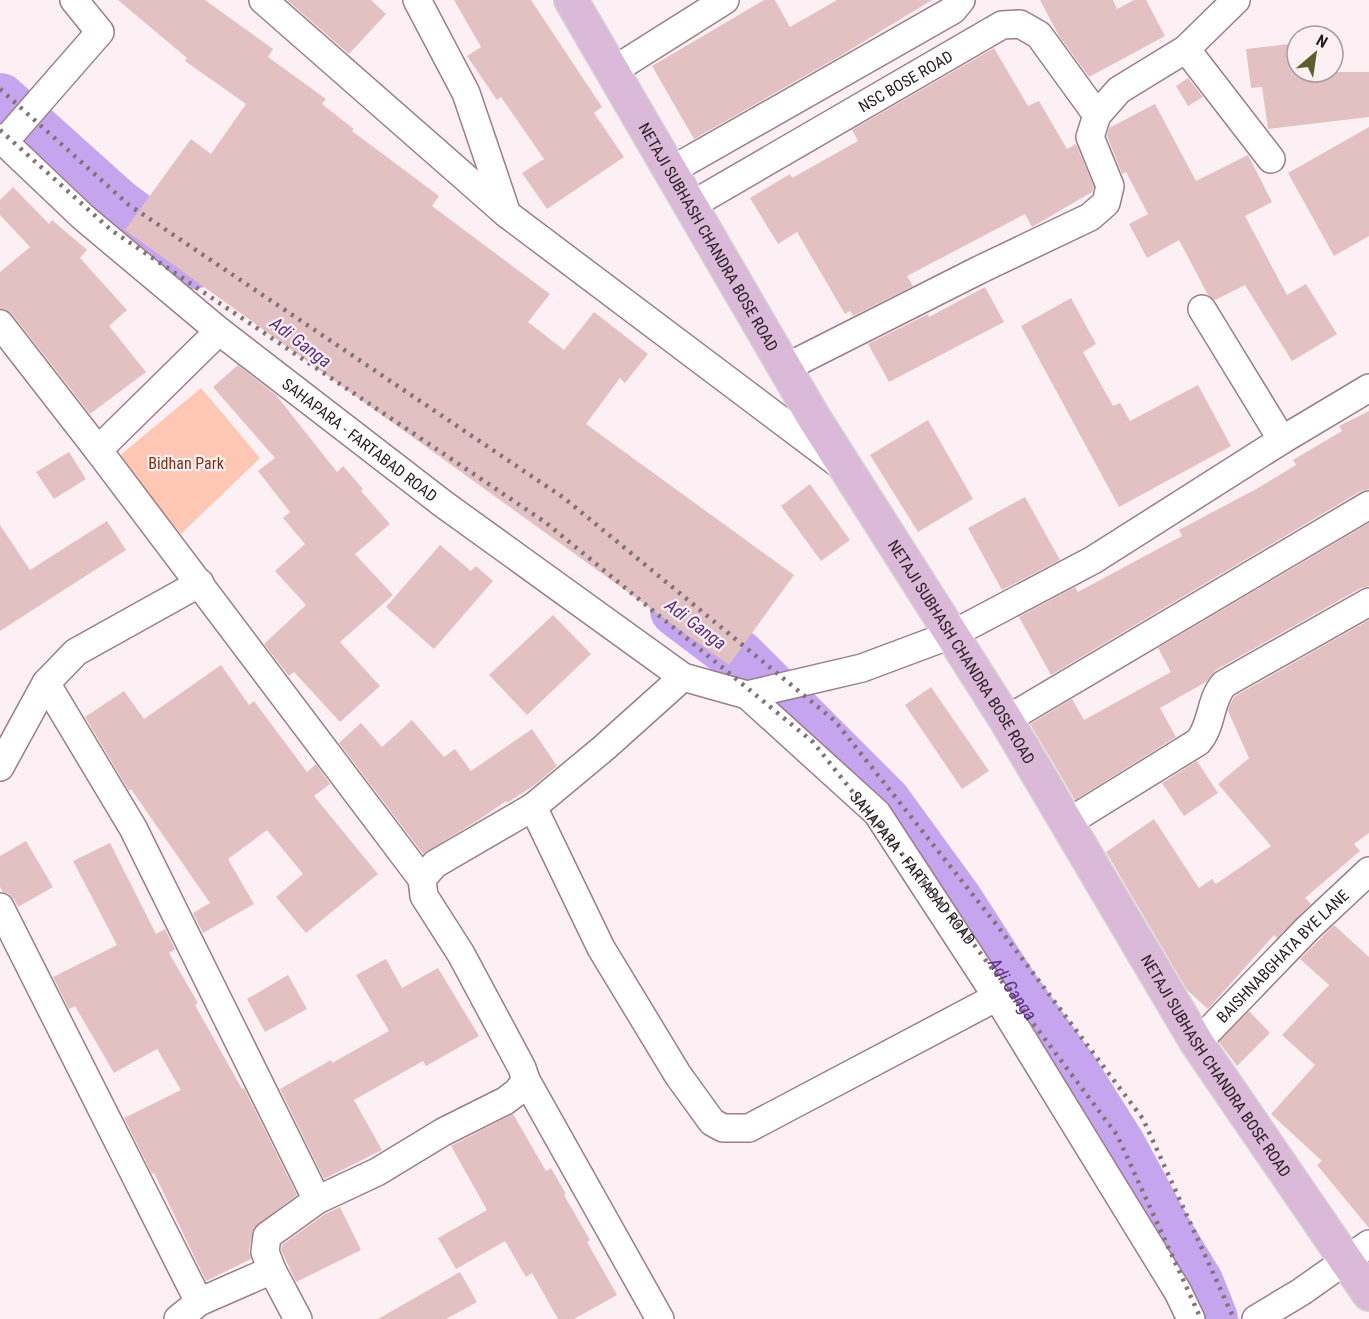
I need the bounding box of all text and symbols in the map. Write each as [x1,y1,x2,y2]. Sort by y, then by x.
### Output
north arrow [1285,24,1345,84]
text: N [1313,31,1331,52]
street label: NSC BOSE ROAD [855,46,956,116]
street label: NETAJI SUBHASH CHANDRA BOSE ROAD [635,119,783,354]
water label: Adi Ganga [266,312,336,372]
street label: SAHAPARA - FARTABAD ROAD [279,374,441,505]
park label: Bidhan Park [148,454,225,473]
street label: NETAJI SUBHASH CHANDRA BOSE ROAD [884,536,1039,767]
water label: Adi Ganga [661,594,731,654]
street label: SAHAPARA - FARTABAD ROAD [846,787,980,948]
street label: BAISHNABGHATA BYE LANE [1212,885,1353,1026]
street label: NETAJI SUBHASH CHANDRA BOSE ROAD [1137,951,1295,1180]
water label: Adi Ganga [984,953,1042,1024]

